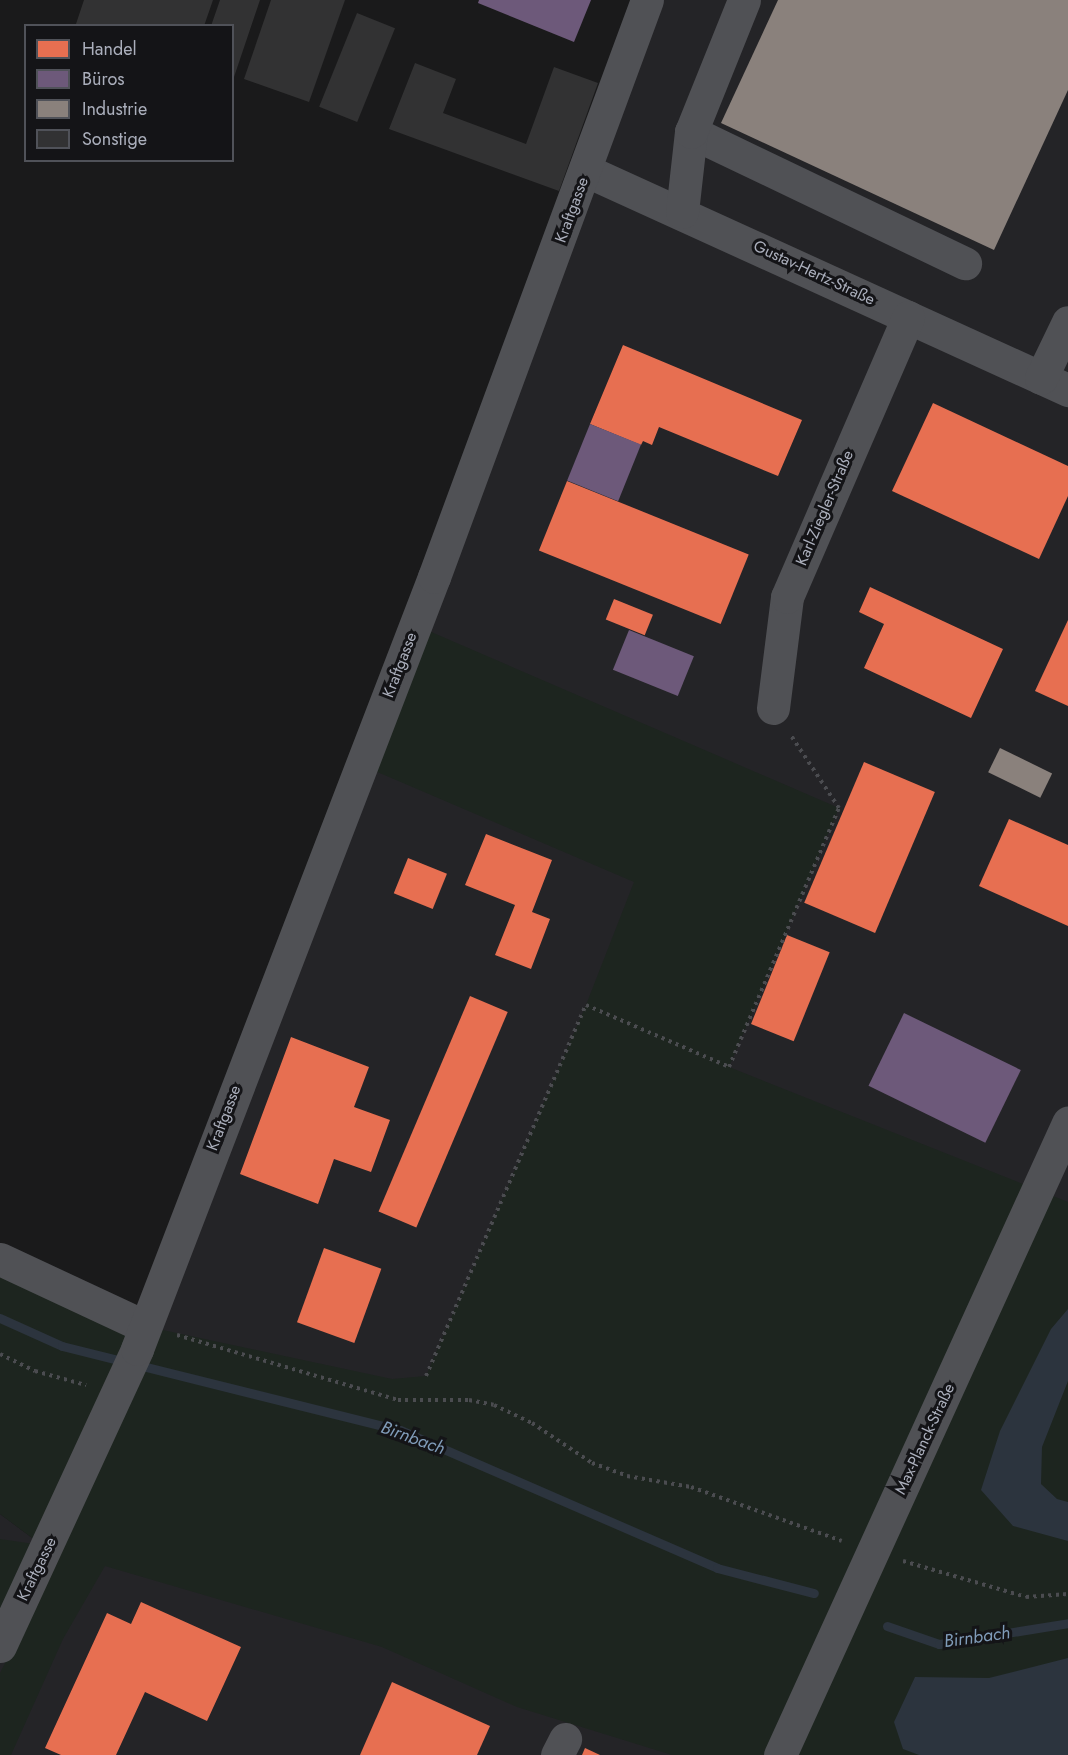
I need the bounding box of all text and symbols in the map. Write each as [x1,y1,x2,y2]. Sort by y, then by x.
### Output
legend [24,24,234,162]
text: Handel [82,36,137,62]
text: Büros [82,66,124,92]
text: Industrie [82,96,147,122]
text: Sonstige [82,126,147,152]
street label: Kraftgasse [551,174,593,246]
street label: Gustav-Hertz-Straße [750,236,878,310]
street label: Karl-Ziegler-Straße [792,447,858,569]
street label: Kraftgasse [379,630,421,700]
street label: Kraftgasse [203,1083,245,1153]
street label: Max-Planck-Straße [891,1380,959,1498]
water label: Birnbach [378,1416,448,1460]
street label: Kraftgasse [13,1534,61,1604]
water label: Birnbach [942,1622,1012,1652]

